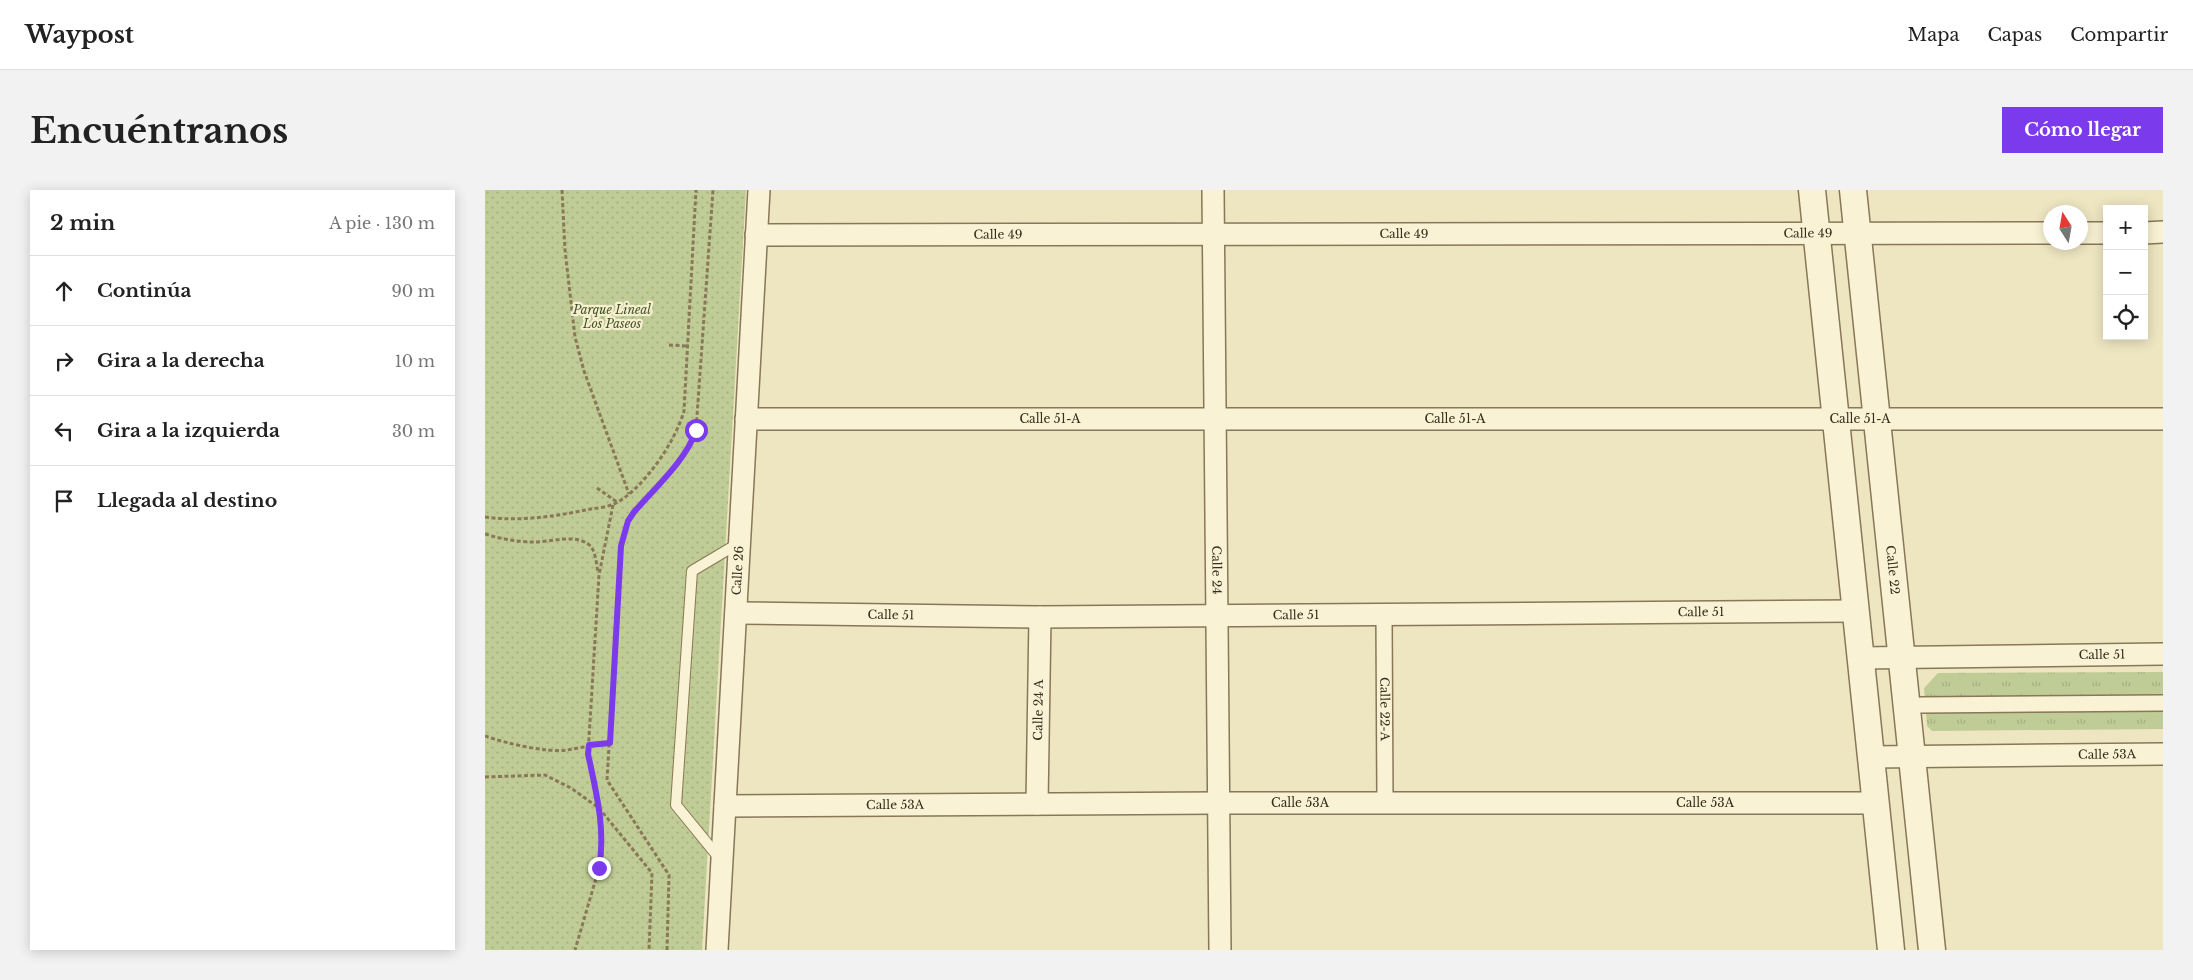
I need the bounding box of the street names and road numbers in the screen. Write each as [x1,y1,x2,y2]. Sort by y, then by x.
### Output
street label: Calle 49 [1783,225,1833,240]
street label: Calle 49 [1379,226,1429,241]
street label: Calle 49 [973,227,1023,242]
street label: Calle 51-A [1019,411,1081,426]
street label: Calle 51-A [1424,411,1486,426]
street label: Calle 51-A [1829,411,1891,426]
street label: Calle 26 [729,545,746,596]
street label: Calle 24 [1209,545,1225,594]
street label: Calle 22 [1883,545,1903,595]
street label: Calle 51 [1678,604,1724,619]
street label: Calle 51 [868,607,914,622]
street label: Calle 51 [1273,607,1319,622]
street label: Calle 51 [2079,647,2125,662]
street label: Calle 22-A [1377,677,1393,742]
street label: Calle 24 A [1030,679,1046,741]
street label: Calle 53A [2078,746,2137,762]
street label: Calle 53A [1271,795,1330,810]
street label: Calle 53A [1676,795,1735,810]
street label: Calle 53A [866,797,925,812]

